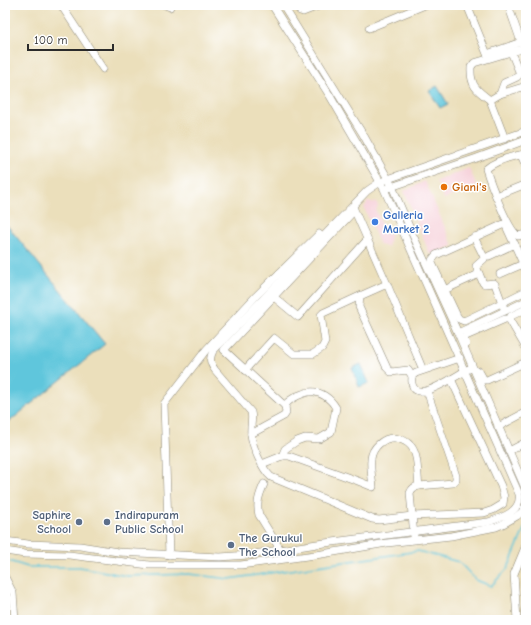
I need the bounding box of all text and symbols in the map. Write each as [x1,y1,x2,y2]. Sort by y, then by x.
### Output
scale bar [28,26,113,52]
text: 100 m [34,33,67,47]
place label: Giani's [452,180,487,194]
marker: Giani's [439,182,449,192]
place label: Galleria Market 2 [383,208,429,236]
marker: Galleria Market 2 [370,217,380,227]
place label: Saphire School [32,508,71,536]
place label: Indirapuram Public School [115,508,184,536]
marker: Saphire School [74,517,84,527]
marker: Indirapuram Public School [102,517,112,527]
place label: The Gurukul The School [239,531,302,559]
marker: The Gurukul The School [226,540,236,550]

